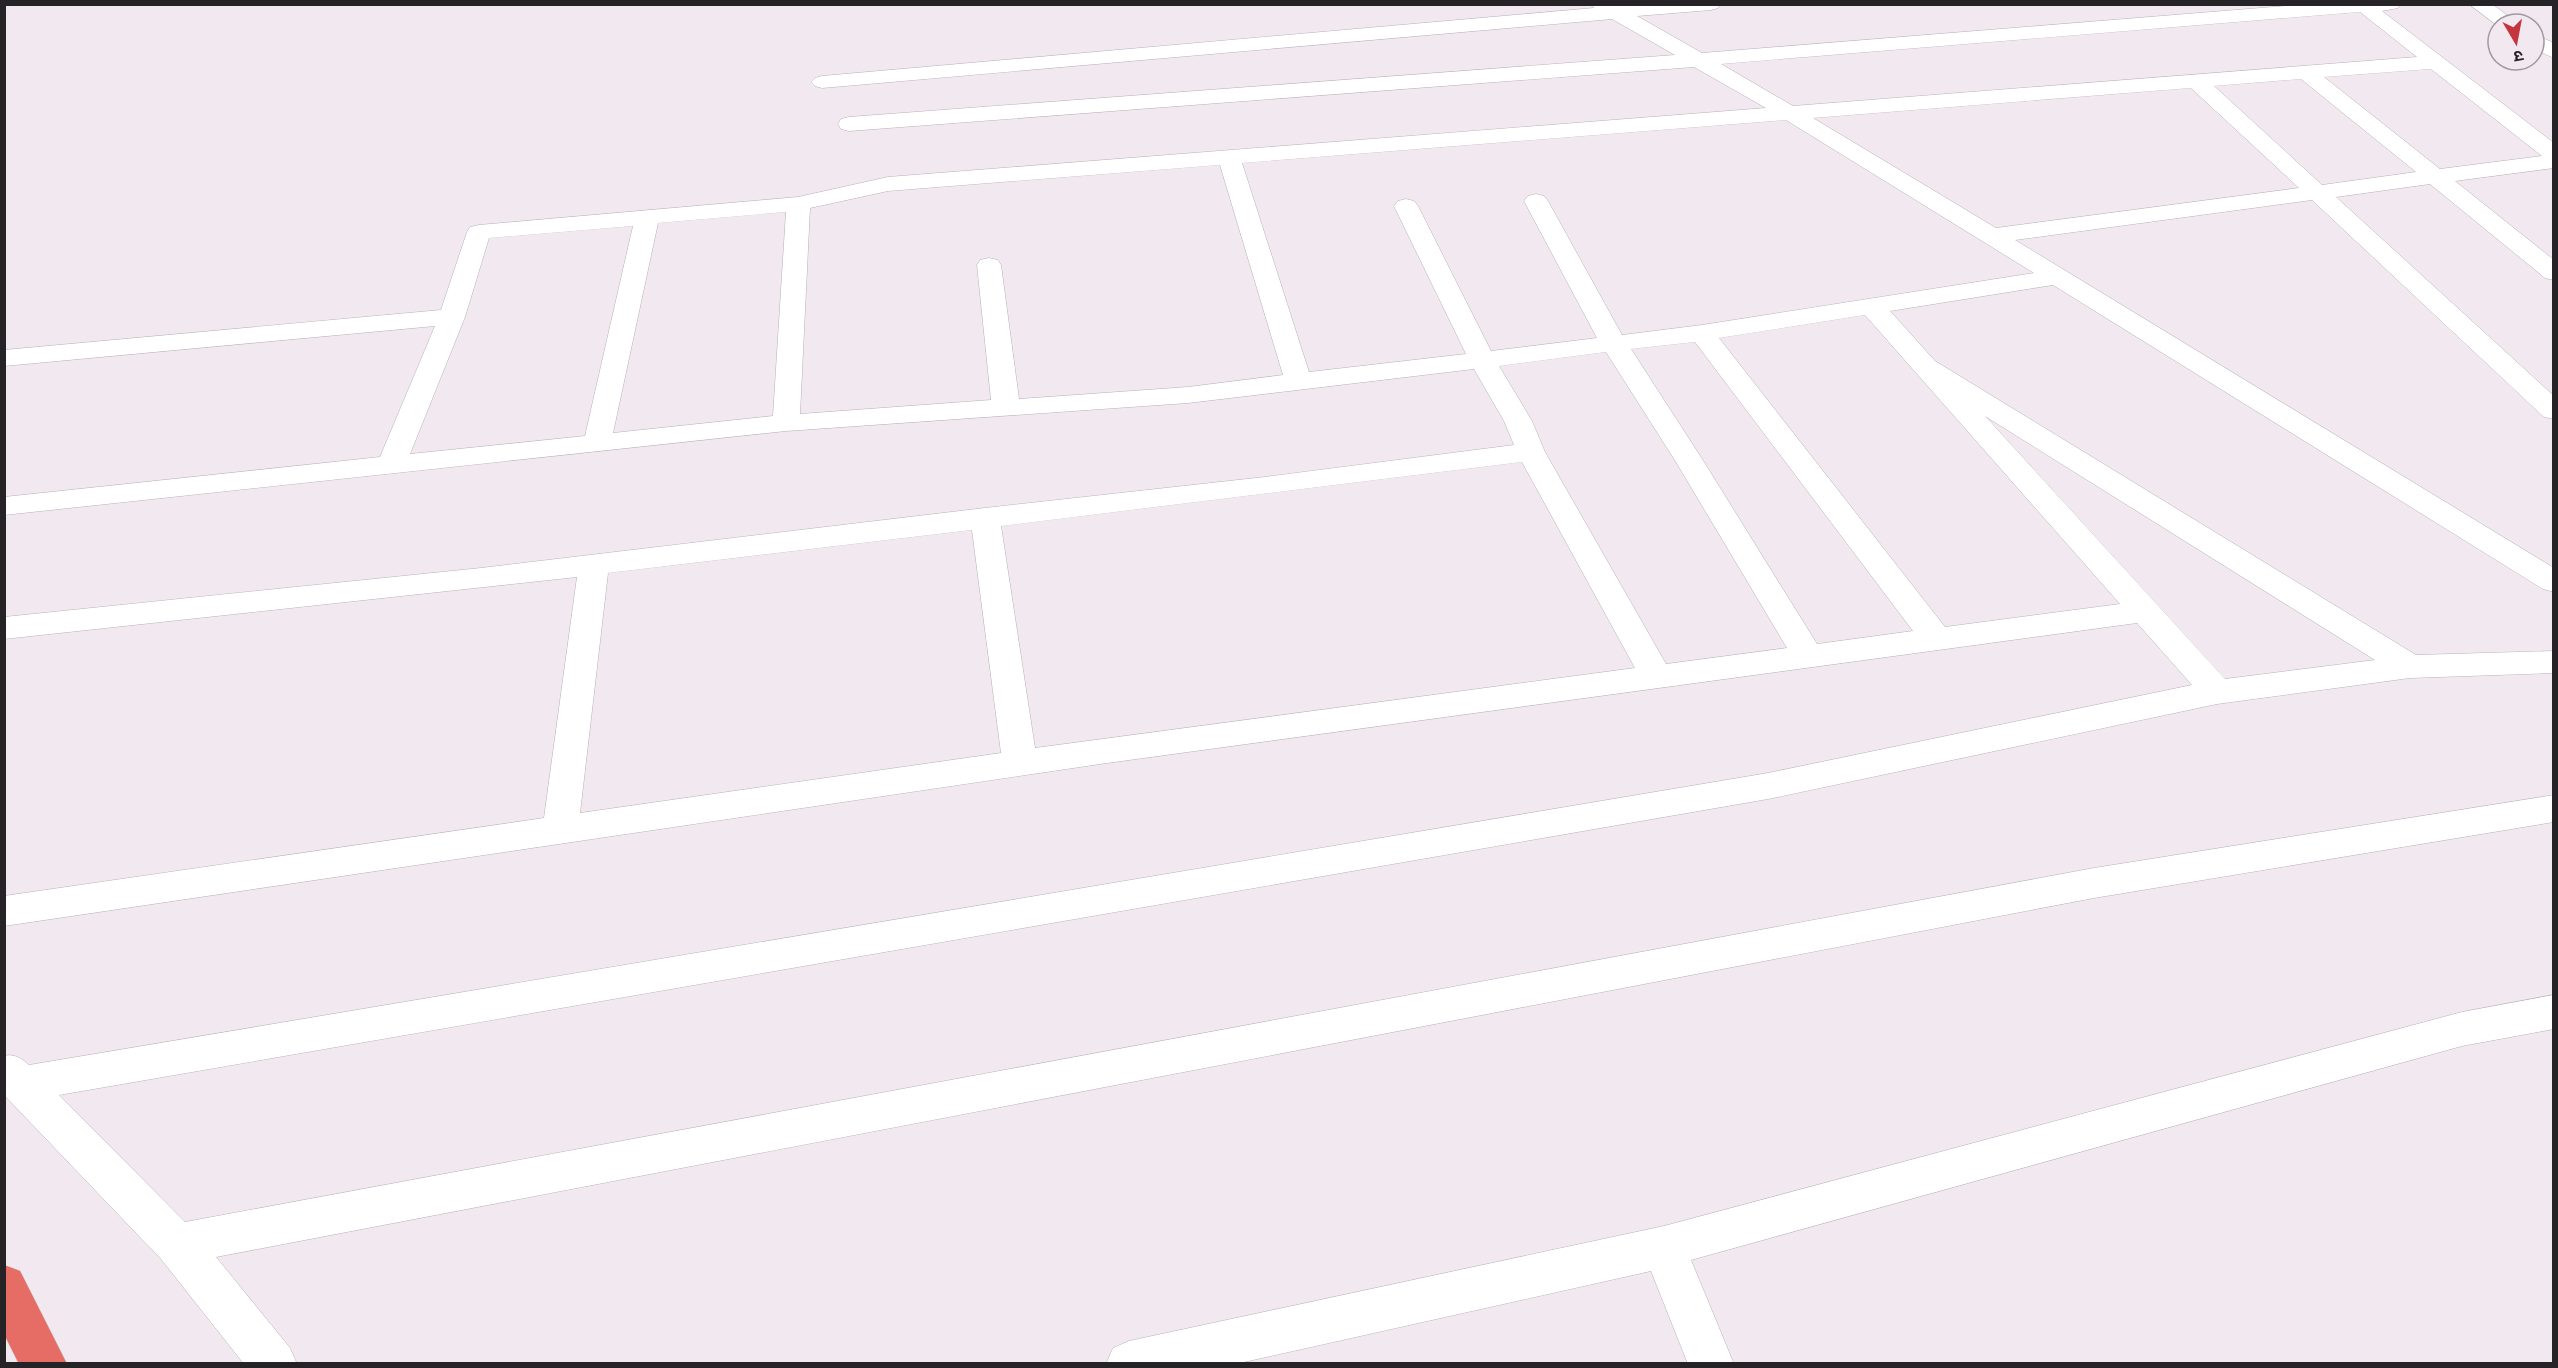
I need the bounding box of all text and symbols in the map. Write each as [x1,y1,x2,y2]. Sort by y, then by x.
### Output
north arrow [2486,12,2546,72]
text: उ [2512,47,2525,68]

